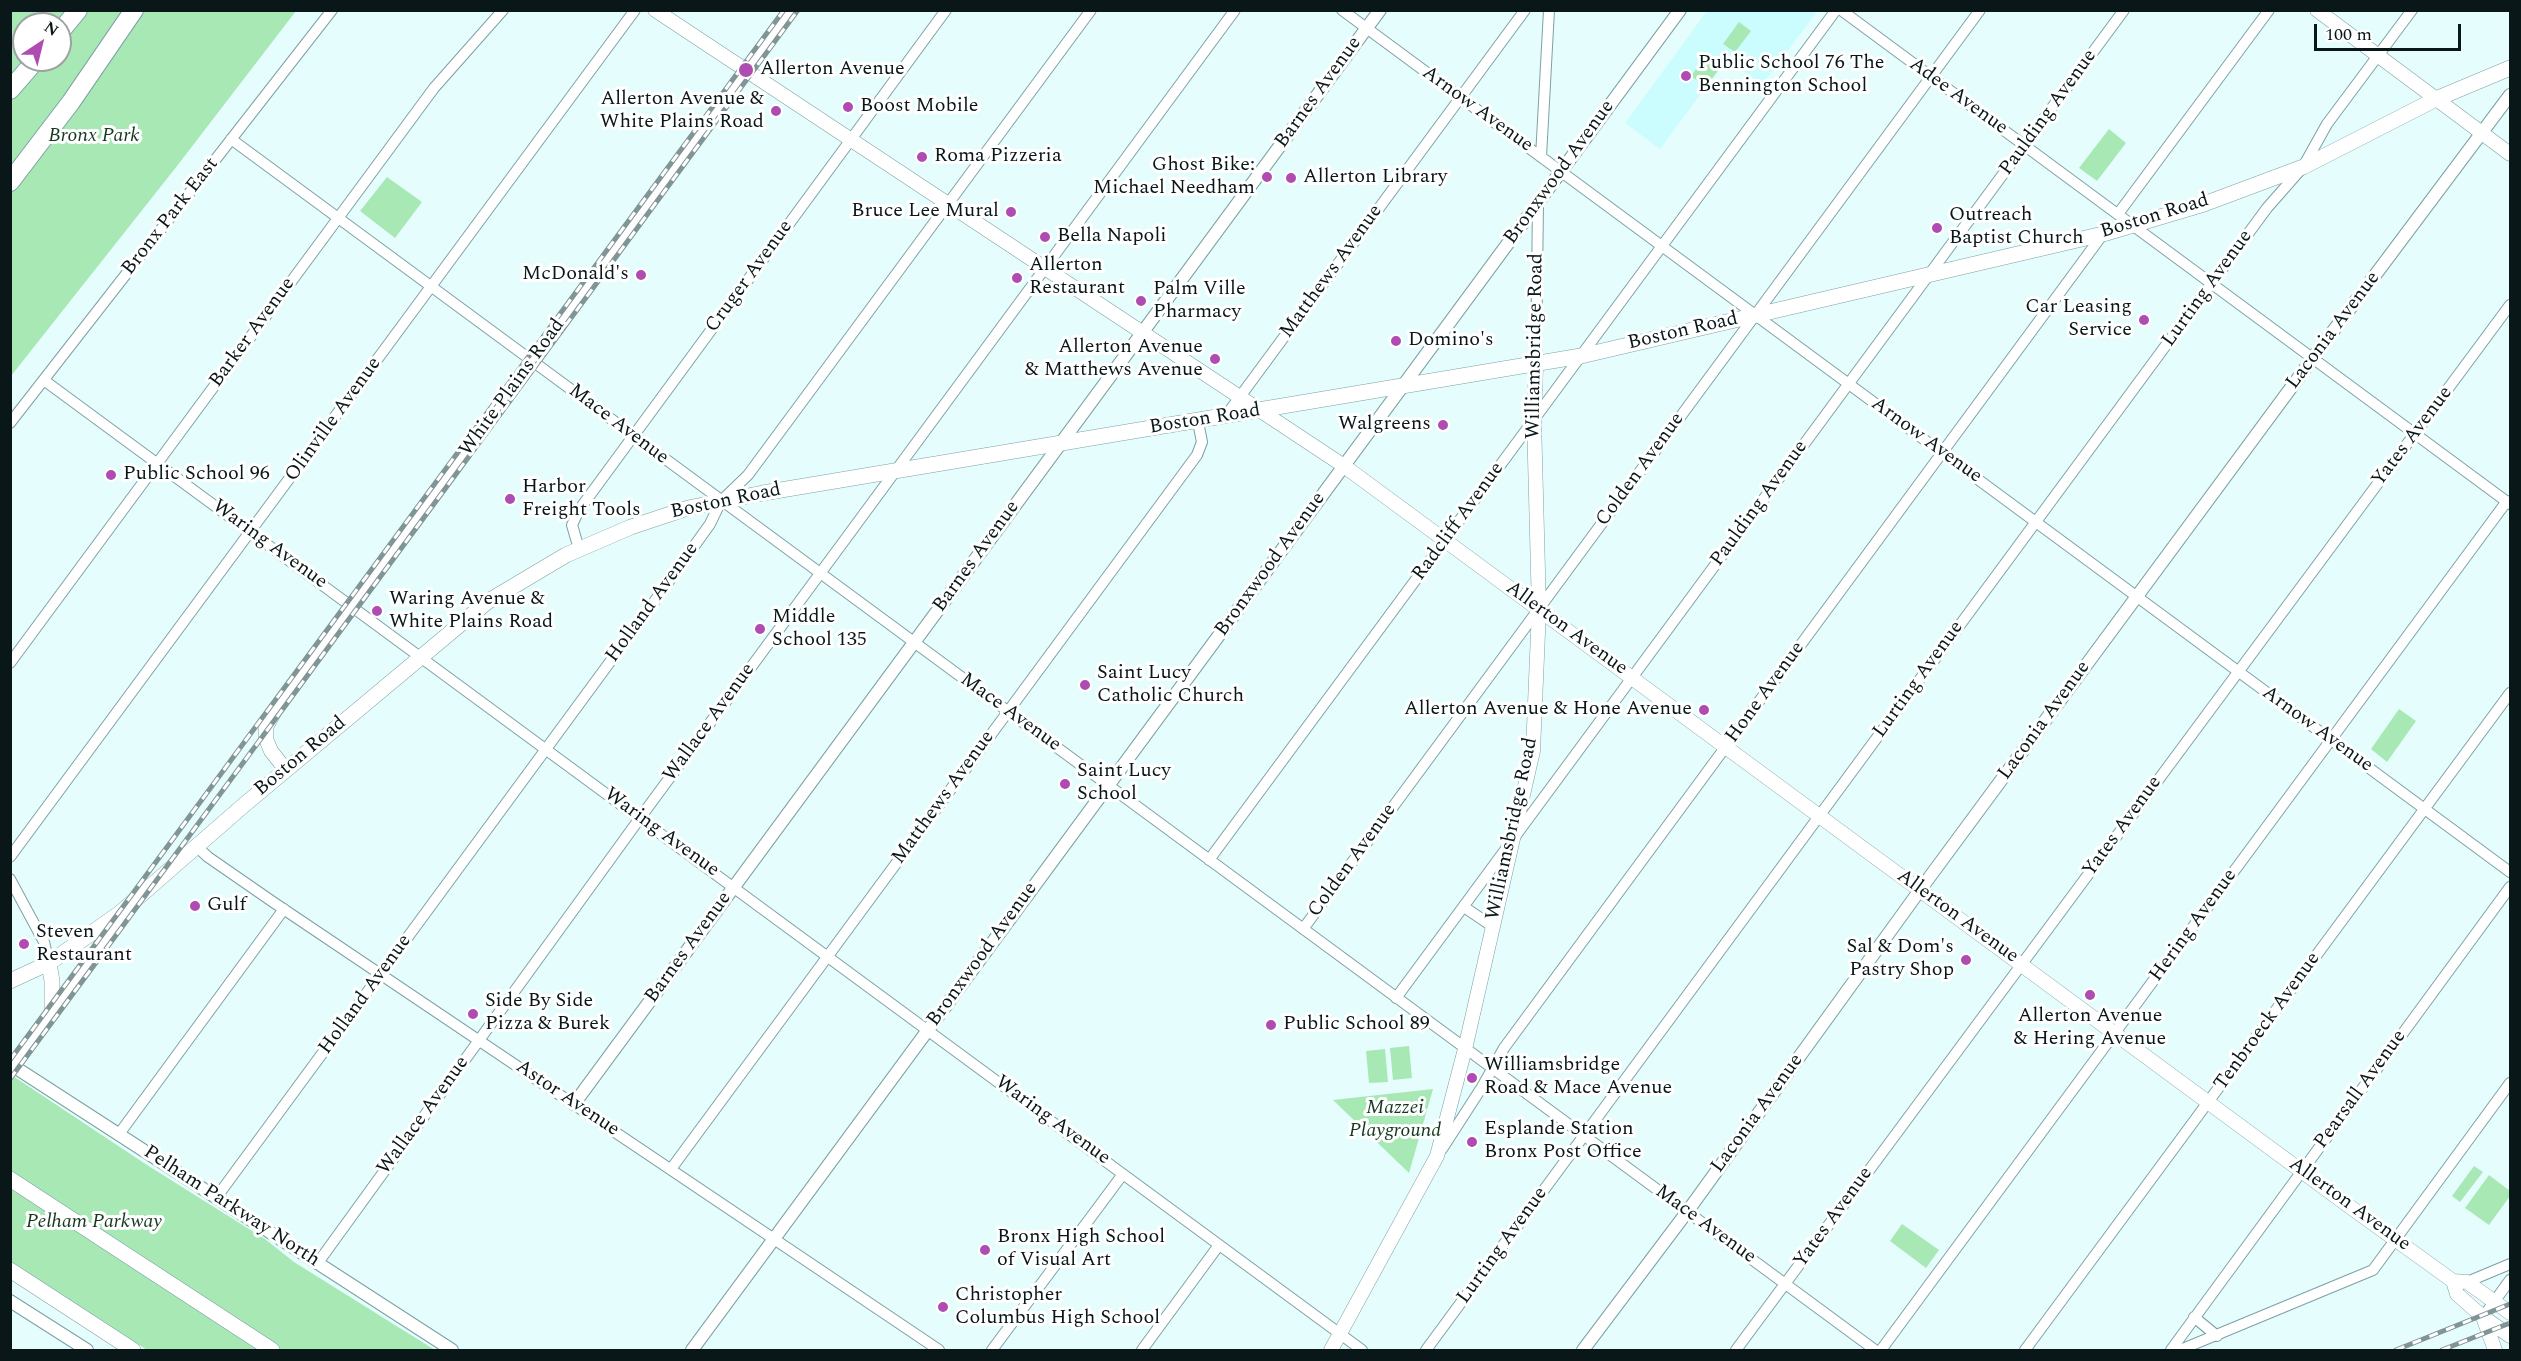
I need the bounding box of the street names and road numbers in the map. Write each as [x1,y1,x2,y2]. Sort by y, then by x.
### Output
street label: Barnes Avenue [1271,33,1367,153]
street label: Paulding Avenue [1995,45,2103,181]
street label: Adee Avenue [1904,53,2012,141]
street label: Arnow Avenue [1417,62,1537,158]
street label: Bronxwood Avenue [1500,96,1620,250]
street label: Bronx Park East [118,153,224,281]
street label: Boston Road [2098,189,2212,245]
street label: Matthews Avenue [1276,201,1388,343]
street label: Cruger Avenue [701,216,799,338]
street label: Lurting Avenue [2158,226,2258,352]
street label: Williamsbridge Road [1522,253,1550,439]
street label: Laconia Avenue [2282,267,2386,395]
street label: Barker Avenue [205,273,301,393]
street label: Boston Road [1626,308,1740,356]
street label: White Plains Road [455,315,571,461]
street label: Olinville Avenue [281,353,387,487]
street label: Mace Avenue [563,380,673,470]
street label: Yates Avenue [2368,382,2458,492]
street label: Arnow Avenue [1866,393,1986,489]
street label: Boston Road [1148,399,1262,441]
street label: Colden Avenue [1592,408,1690,532]
street label: Paulding Avenue [1706,436,1814,572]
street label: Radcliff Avenue [1408,458,1510,586]
street label: Boston Road [669,479,783,525]
street label: Bronxwood Avenue [1211,488,1331,642]
street label: Waring Avenue [207,495,331,595]
street label: Barnes Avenue [929,497,1025,617]
street label: Holland Avenue [601,538,705,668]
street label: Allerton Avenue [1500,577,1632,681]
street label: Lurting Avenue [1869,617,1969,743]
street label: Hone Avenue [1721,638,1811,748]
street label: Laconia Avenue [1994,657,2096,785]
street label: Wallace Avenue [659,659,761,787]
street label: Mace Avenue [955,668,1065,758]
street label: Arnow Avenue [2257,682,2377,778]
street label: Boston Road [250,712,352,802]
street label: Matthews Avenue [888,727,1000,869]
street label: Williamsbridge Road [1482,735,1544,923]
street label: Yates Avenue [2078,772,2168,882]
street label: Waring Avenue [599,783,723,883]
street label: Colden Avenue [1304,799,1402,923]
street label: Allerton Avenue [1891,865,2023,969]
street label: Hering Avenue [2145,865,2243,987]
street label: Bronxwood Avenue [923,878,1043,1032]
street label: Barnes Avenue [641,888,737,1008]
street label: Holland Avenue [314,930,418,1060]
street label: Tenbroeck Avenue [2210,948,2326,1096]
street label: Pearsall Avenue [2310,1026,2412,1154]
street label: Laconia Avenue [1707,1050,1809,1178]
street label: Wallace Avenue [373,1052,475,1180]
street label: Astor Avenue [511,1055,623,1143]
street label: Waring Avenue [990,1071,1114,1171]
street label: Pelham Parkway North [138,1141,324,1273]
street label: Allerton Avenue [2283,1153,2415,1257]
street label: Yates Avenue [1789,1163,1879,1273]
street label: Mace Avenue [1650,1180,1760,1270]
street label: Lurting Avenue [1453,1183,1553,1309]

